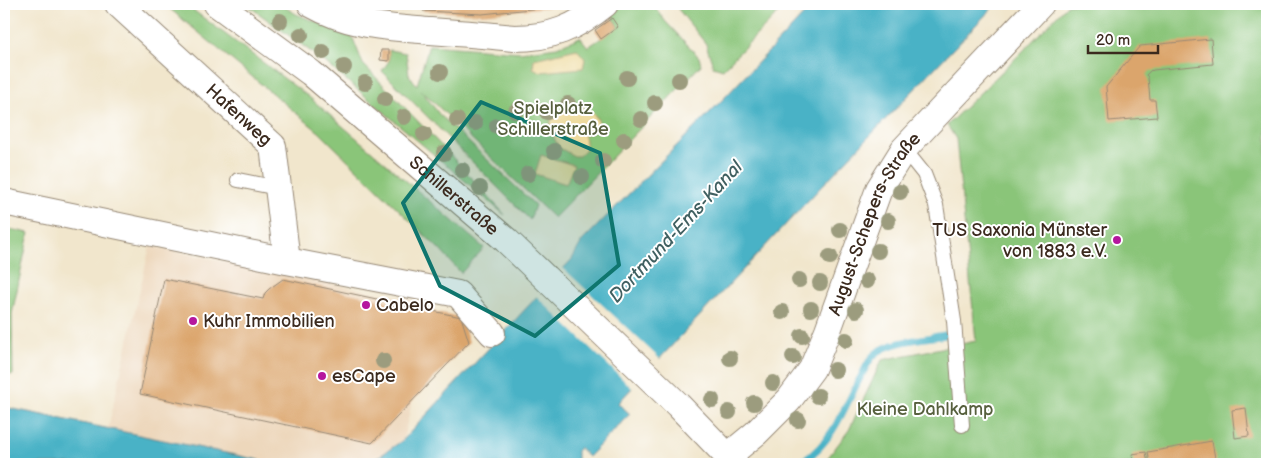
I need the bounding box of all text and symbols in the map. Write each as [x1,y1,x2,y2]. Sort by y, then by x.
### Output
scale bar [1088,22,1158,54]
text: 20 m [1096,31,1130,50]
street label: Hafenweg [201,80,276,151]
park label: Spielplatz Schillerstraße [497,98,609,140]
street label: August-Schepers-Straße [824,128,925,318]
street label: Schillerstraße [405,152,503,240]
water label: Dortmund-Ems-Kanal [604,156,748,308]
place label: TUS Saxonia Münster von 1883 e.V. [932,220,1107,262]
marker: TUS Saxonia Münster von 1883 e.V. [1111,234,1123,246]
place label: Cabelo [376,295,434,316]
marker: Cabelo [360,299,372,311]
place label: Kuhr Immobilien [203,311,335,332]
marker: Kuhr Immobilien [187,315,199,327]
place label: esCape [332,366,396,387]
marker: esCape [316,370,328,382]
park label: Kleine Dahlkamp [856,399,994,420]

